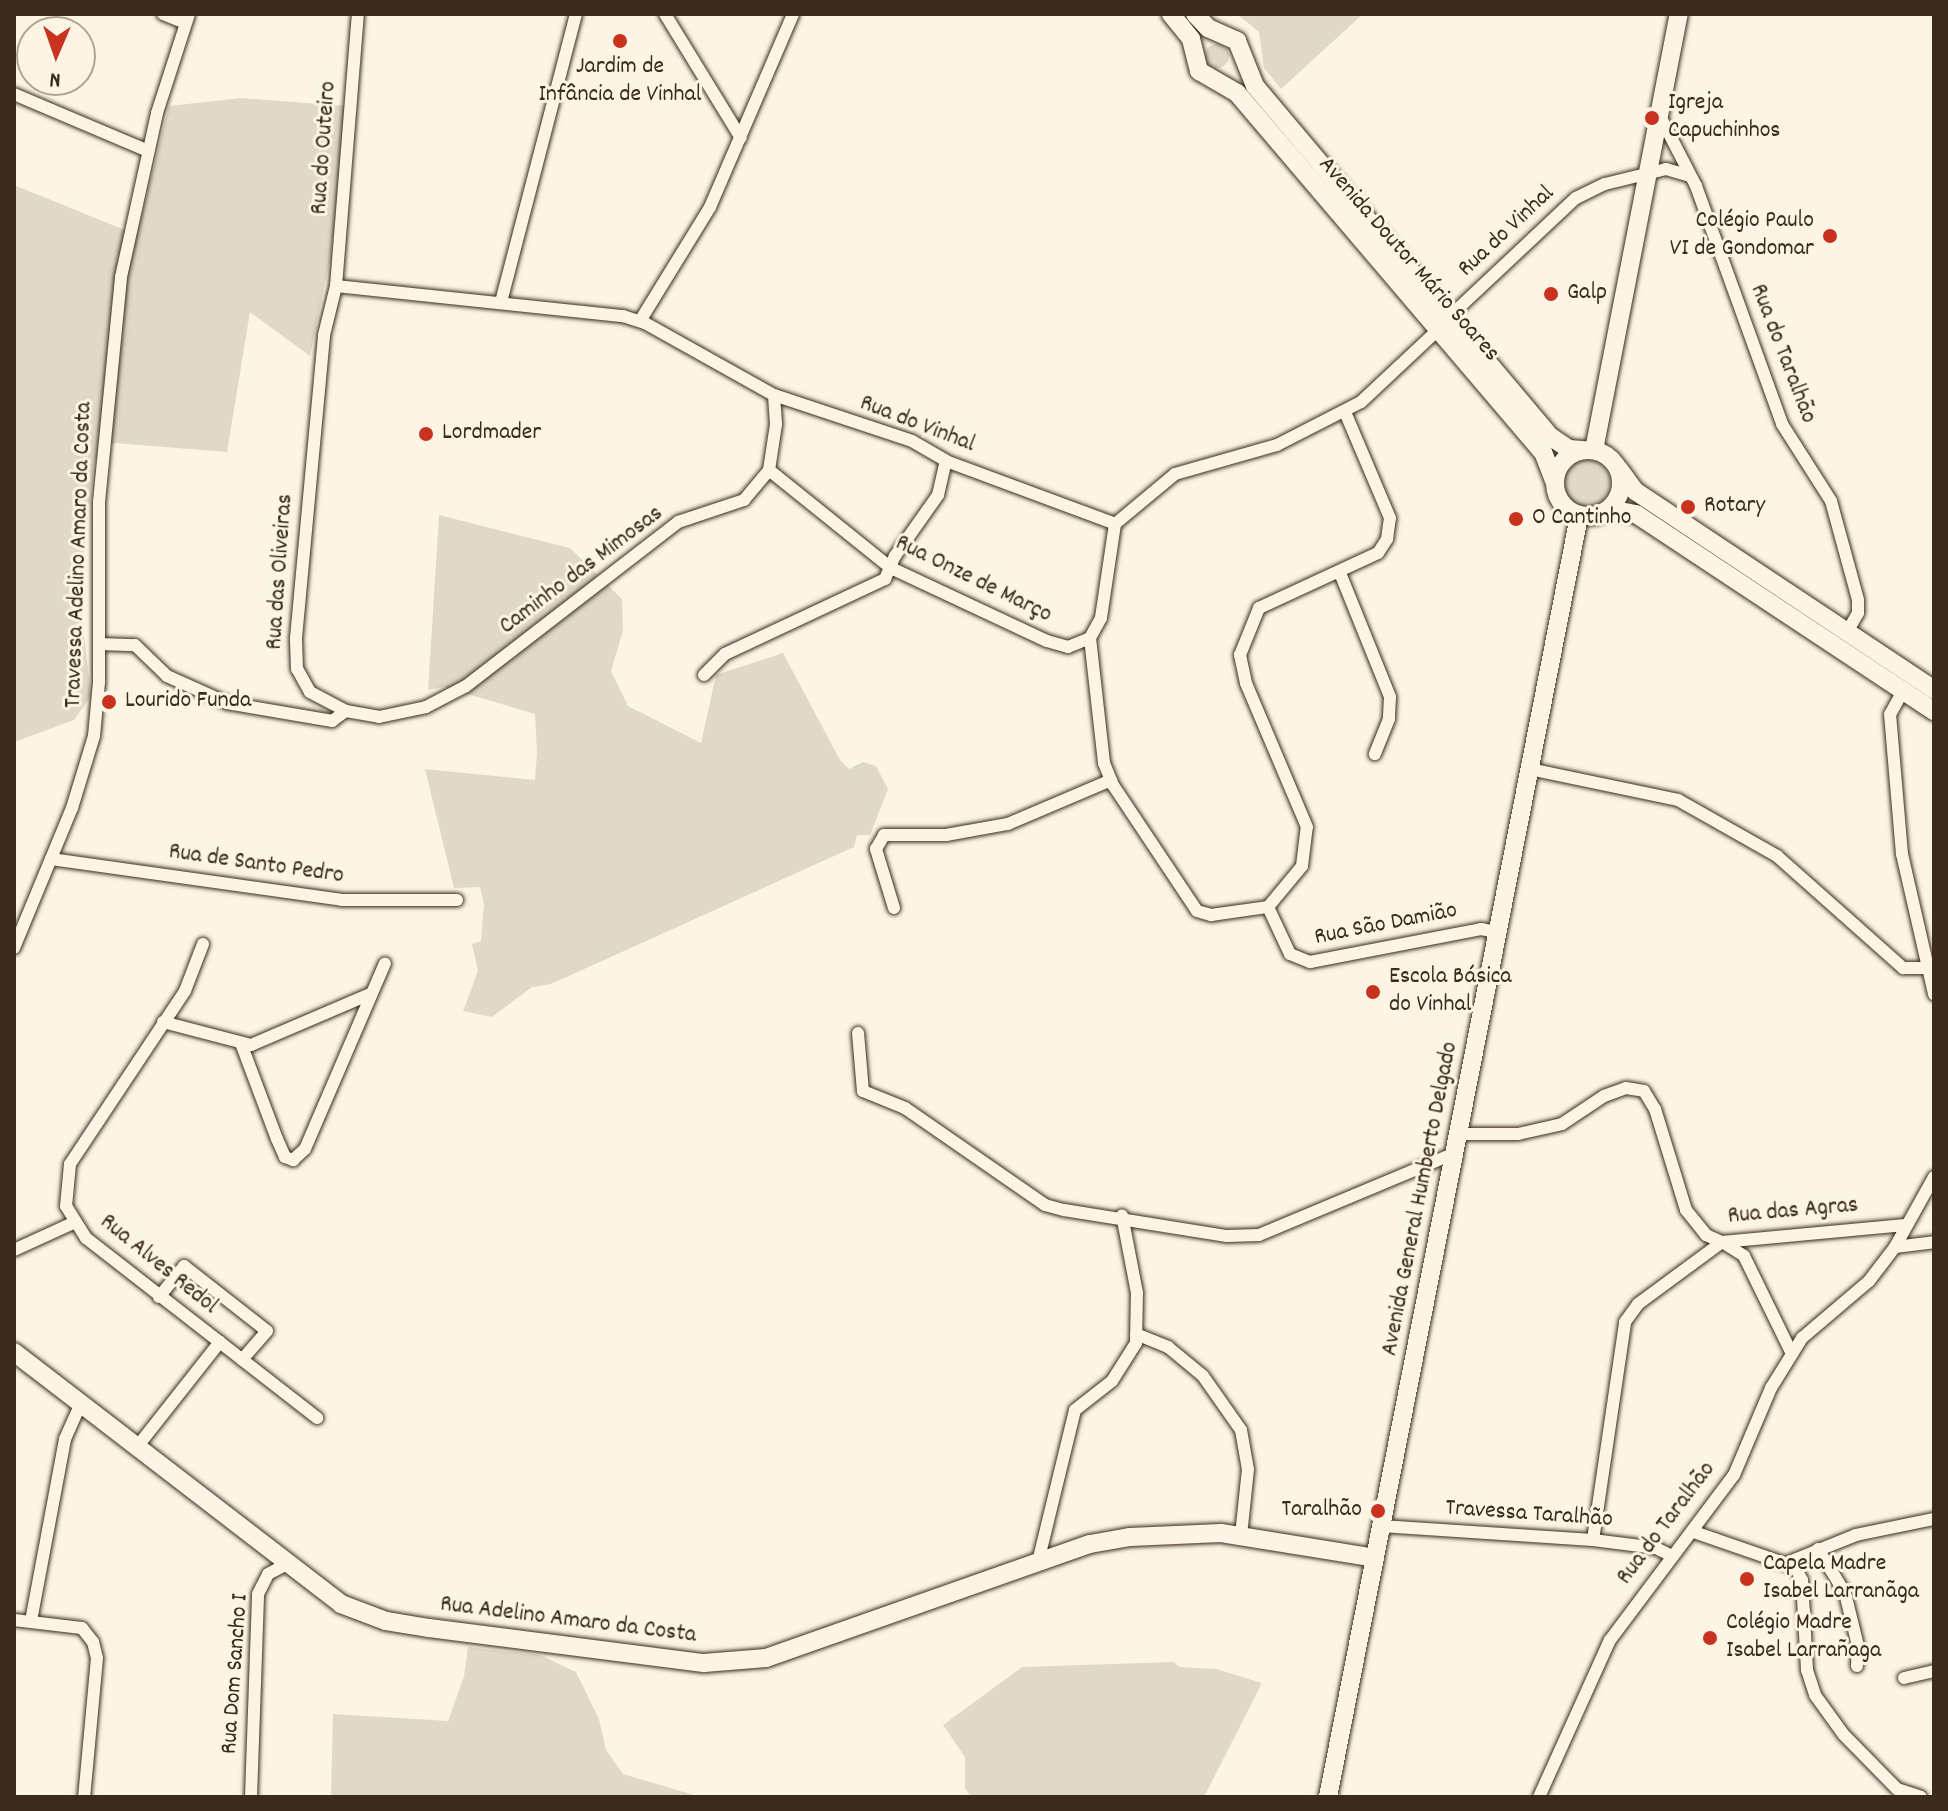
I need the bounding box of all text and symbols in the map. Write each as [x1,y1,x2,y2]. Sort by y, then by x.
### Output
north arrow [16,16,96,96]
marker: Jardim de Infância de Vinhal [611,32,629,50]
place label: Jardim de Infância de Vinhal [538,54,702,110]
text: N [49,63,61,94]
street label: Rua do Outeiro [306,80,344,216]
place label: Igreja Capuchinhos [1668,90,1780,146]
marker: Igreja Capuchinhos [1643,109,1661,127]
street label: Avenida Doutor Mário Soares [1311,152,1505,368]
street label: Rua do Vinhal [1453,180,1561,284]
place label: Colégio Paulo VI de Gondomar [1670,208,1814,264]
marker: Colégio Paulo VI de Gondomar [1821,227,1839,245]
place label: Galp [1567,280,1607,308]
street label: Rua do Taralhão [1742,280,1822,428]
marker: Galp [1542,285,1560,303]
street label: Rua do Vinhal [855,390,979,460]
street label: Travessa Adelino Amaro da Costa [60,401,100,709]
place label: Lordmader [442,420,541,448]
marker: Lordmader [417,425,435,443]
street label: Rua das Oliveiras [261,493,301,651]
place label: Rotary [1704,493,1765,521]
marker: Rotary [1679,498,1697,516]
street label: Caminho das Mimosas [494,500,670,642]
place label: O Cantinho [1532,505,1631,533]
marker: O Cantinho [1507,510,1525,528]
street label: Rua Onze de Março [890,530,1056,630]
place label: Lourido Funda [125,688,251,716]
marker: Lourido Funda [100,693,118,711]
street label: Rua de Santo Pedro [167,838,345,892]
street label: Rua São Damião [1312,897,1460,953]
place label: Escola Básica do Vinhal [1389,964,1512,1020]
marker: Escola Básica do Vinhal [1364,983,1382,1001]
street label: Avenida General Humberto Delgado [1376,1040,1466,1358]
street label: Rua das Agras [1727,1192,1859,1232]
street label: Rua Alves Redol [93,1209,223,1321]
street label: Rua do Taralhão [1611,1457,1723,1591]
street label: Travessa Taralhão [1444,1495,1614,1535]
place label: Taralhão [1282,1497,1362,1525]
marker: Taralhão [1369,1502,1387,1520]
place label: Capela Madre Isabel Larranãga [1763,1551,1919,1607]
marker: Capela Madre Isabel Larranãga [1738,1570,1756,1588]
street label: Rua Adelino Amaro da Costa [438,1591,698,1651]
street label: Rua Dom Sancho I [216,1593,256,1755]
place label: Colégio Madre Isabel Larrañaga [1726,1610,1881,1666]
marker: Colégio Madre Isabel Larrañaga [1701,1629,1719,1647]

